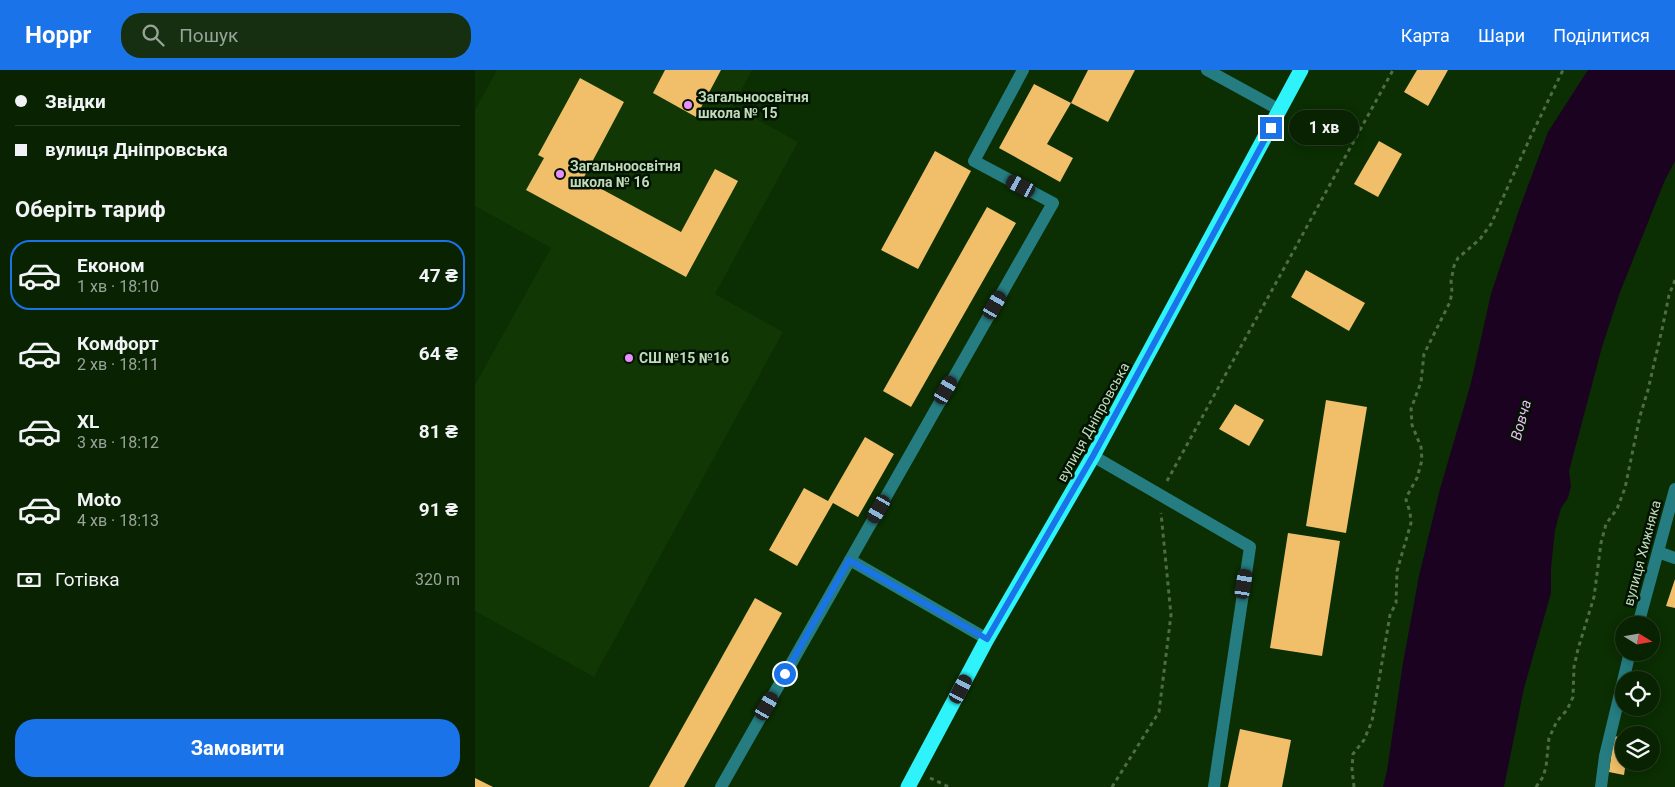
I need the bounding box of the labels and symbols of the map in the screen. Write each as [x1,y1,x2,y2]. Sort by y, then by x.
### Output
place label: Загальноосвітня школа № 15 [698,89,809,121]
marker: Загальноосвітня школа № 15 [682,99,694,111]
callout: 1 хв [1289,110,1359,146]
route end [1260,117,1282,139]
place label: Загальноосвітня школа № 16 [570,158,681,190]
marker: Загальноосвітня школа № 16 [554,168,566,180]
car [1004,172,1037,200]
car [981,288,1008,322]
place label: СШ №15 №16 [639,350,729,366]
marker: СШ №15 №16 [623,352,635,364]
street label: вулиця Дніпровська [1054,360,1132,484]
car [932,373,959,407]
water label: Вовча [1507,398,1535,442]
car [865,492,892,526]
street label: вулиця Хижняка [1620,499,1664,607]
car [1234,568,1253,600]
north arrow [1615,616,1660,661]
route start [774,663,796,685]
car [947,672,974,706]
car [753,689,780,723]

